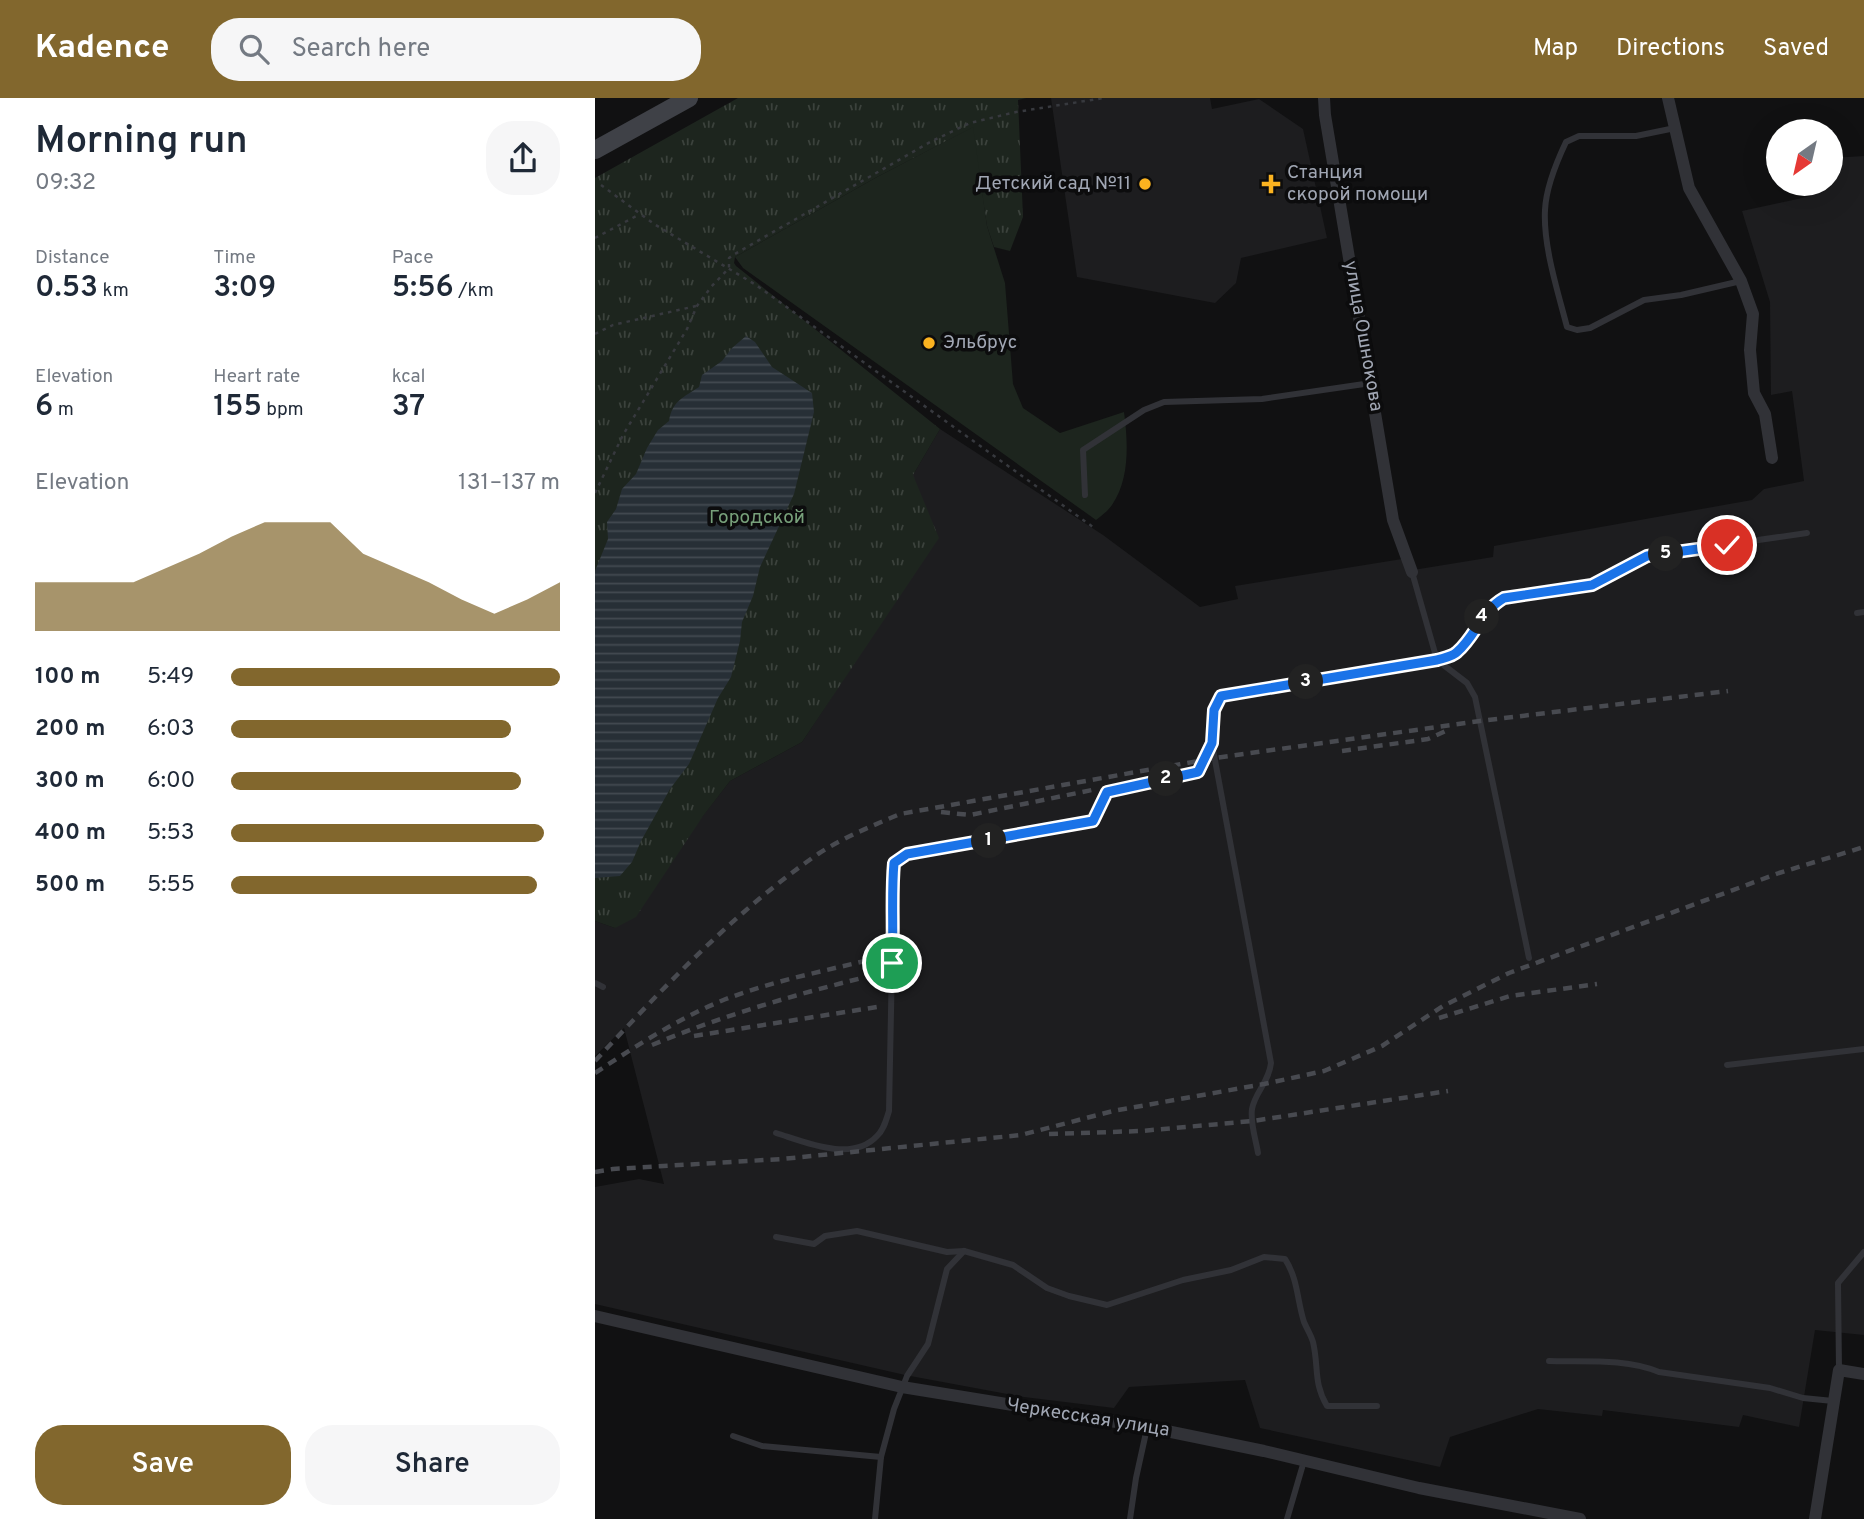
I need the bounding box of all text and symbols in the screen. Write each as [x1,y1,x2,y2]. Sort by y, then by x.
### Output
search box [211,18,701,81]
text: Kadence [35,28,169,70]
icon: search [235,30,273,68]
text: Search here [291,33,430,66]
text: Map [1533,34,1578,64]
text: Directions [1616,34,1725,64]
text: Saved [1763,34,1829,64]
text: Morning run [35,118,248,167]
north arrow [1766,119,1843,196]
map controls [1766,119,1843,196]
button: share [486,121,560,195]
place label: Станция скорой помощи [1287,161,1428,207]
text: 09:32 [35,169,96,198]
place label: Детский сад №11 [975,172,1131,196]
marker: Станция скорой помощи [1261,174,1281,194]
marker: Детский сад №11 [1137,176,1153,192]
text: Distance [35,246,110,270]
text: Time [213,246,256,270]
text: Pace [392,246,433,270]
street label: улица Ошнокова [1338,259,1388,413]
text: 0.53 [35,270,98,307]
text: 3:09 [213,270,276,307]
text: 5:56 [392,270,454,307]
text: km [98,279,129,303]
text: /km [454,279,494,303]
place label: Эльбрус [943,331,1017,355]
marker: Эльбрус [921,335,937,351]
text: Elevation [35,365,113,389]
text: Heart rate [213,365,300,389]
text: kcal [392,365,425,389]
text: 6 [35,389,53,426]
text: 155 [213,389,262,426]
text: 37 [392,389,425,426]
text: m [53,398,74,422]
text: bpm [262,398,304,422]
text: Elevation [35,469,130,498]
text: 131–137 m [458,469,560,498]
park label: Городской [709,506,805,530]
pin [1697,515,1757,575]
icon: check [1708,526,1746,564]
pin: 5 [1649,536,1683,572]
text: 5 [1660,541,1671,565]
pin: 4 [1465,600,1499,634]
text: 4 [1475,604,1488,628]
text: 100 m [35,663,100,692]
text: 5:49 [147,663,194,692]
pin: 3 [1289,664,1323,700]
text: 3 [1300,669,1311,693]
text: 200 m [35,715,105,744]
text: 6:03 [147,715,195,744]
pin: 2 [1149,762,1183,796]
text: 2 [1160,766,1171,790]
text: 300 m [35,767,105,796]
text: 6:00 [147,767,195,796]
text: 400 m [35,819,106,848]
text: 5:53 [147,819,195,848]
pin: 1 [971,824,1007,858]
text: 1 [985,828,992,852]
text: 500 m [35,871,105,900]
text: 5:55 [147,871,195,900]
pin [862,933,922,993]
icon: arrive [873,944,911,982]
street label: Черкесская улица [1005,1393,1171,1443]
button: Save [35,1425,291,1505]
button: Share [305,1425,560,1505]

